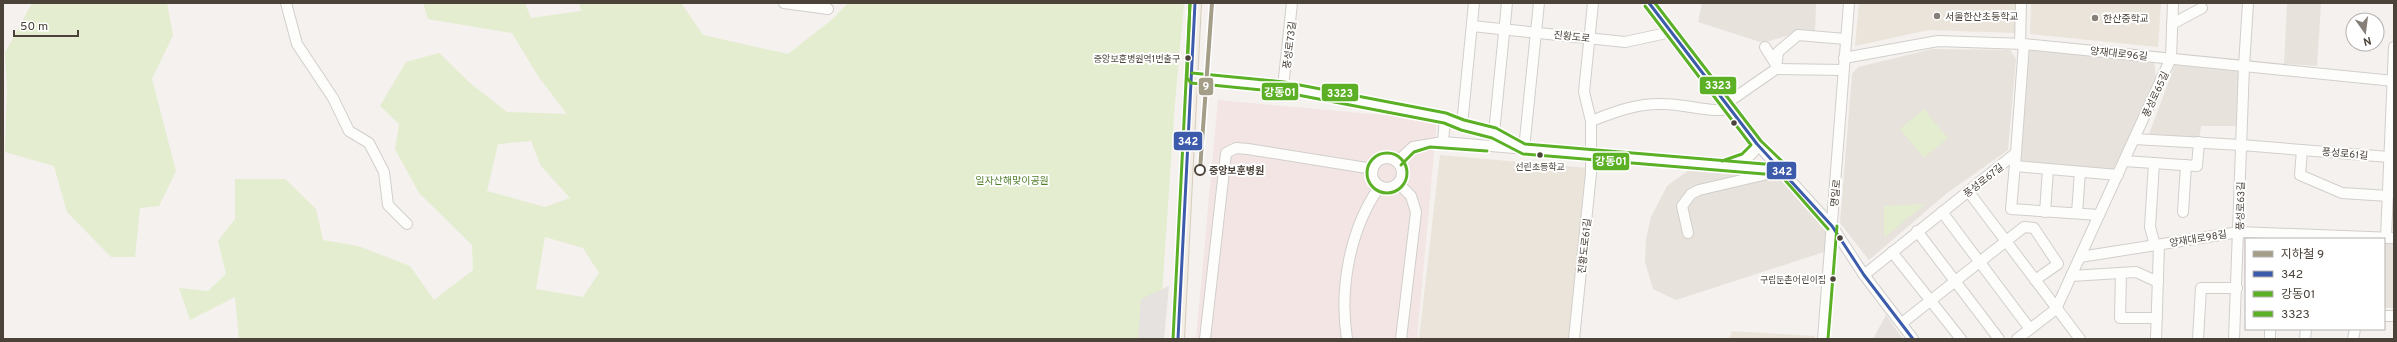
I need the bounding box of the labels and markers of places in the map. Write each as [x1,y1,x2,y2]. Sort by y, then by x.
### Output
marker: 서울한산초등학교 [1932,11,1942,21]
place label: 서울한산초등학교 [1945,11,2019,24]
marker: 한산중학교 [2090,13,2100,23]
place label: 한산중학교 [2103,13,2149,26]
marker: 중앙보훈병원역1번출구 [1183,53,1193,63]
place label: 중앙보훈병원역1번출구 [1094,54,1181,65]
unlabelled marker [1729,118,1739,128]
marker: 선린초등학교 [1535,150,1545,160]
place label: 선린초등학교 [1515,161,1565,173]
marker: 중앙보훈병원 [1194,164,1206,176]
place label: 중앙보훈병원 [1209,165,1264,178]
unlabelled marker [1835,233,1845,243]
marker: 구립둔촌어린이집 [1828,274,1838,284]
place label: 구립둔촌어린이집 [1760,275,1826,286]

